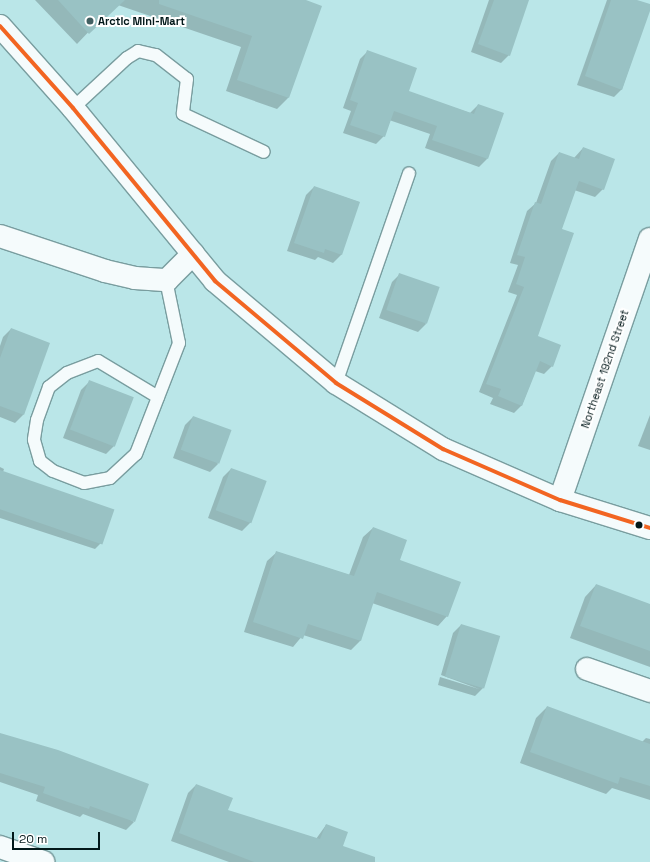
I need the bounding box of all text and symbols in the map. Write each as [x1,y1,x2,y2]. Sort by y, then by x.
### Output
place label: Arctic Mini-Mart [98,14,185,28]
marker: Arctic Mini-Mart [85,16,95,26]
street label: Northeast 192nd Street [578,308,632,430]
unlabelled marker [634,520,644,530]
scale bar [14,824,102,850]
text: 20 m [19,831,47,847]

